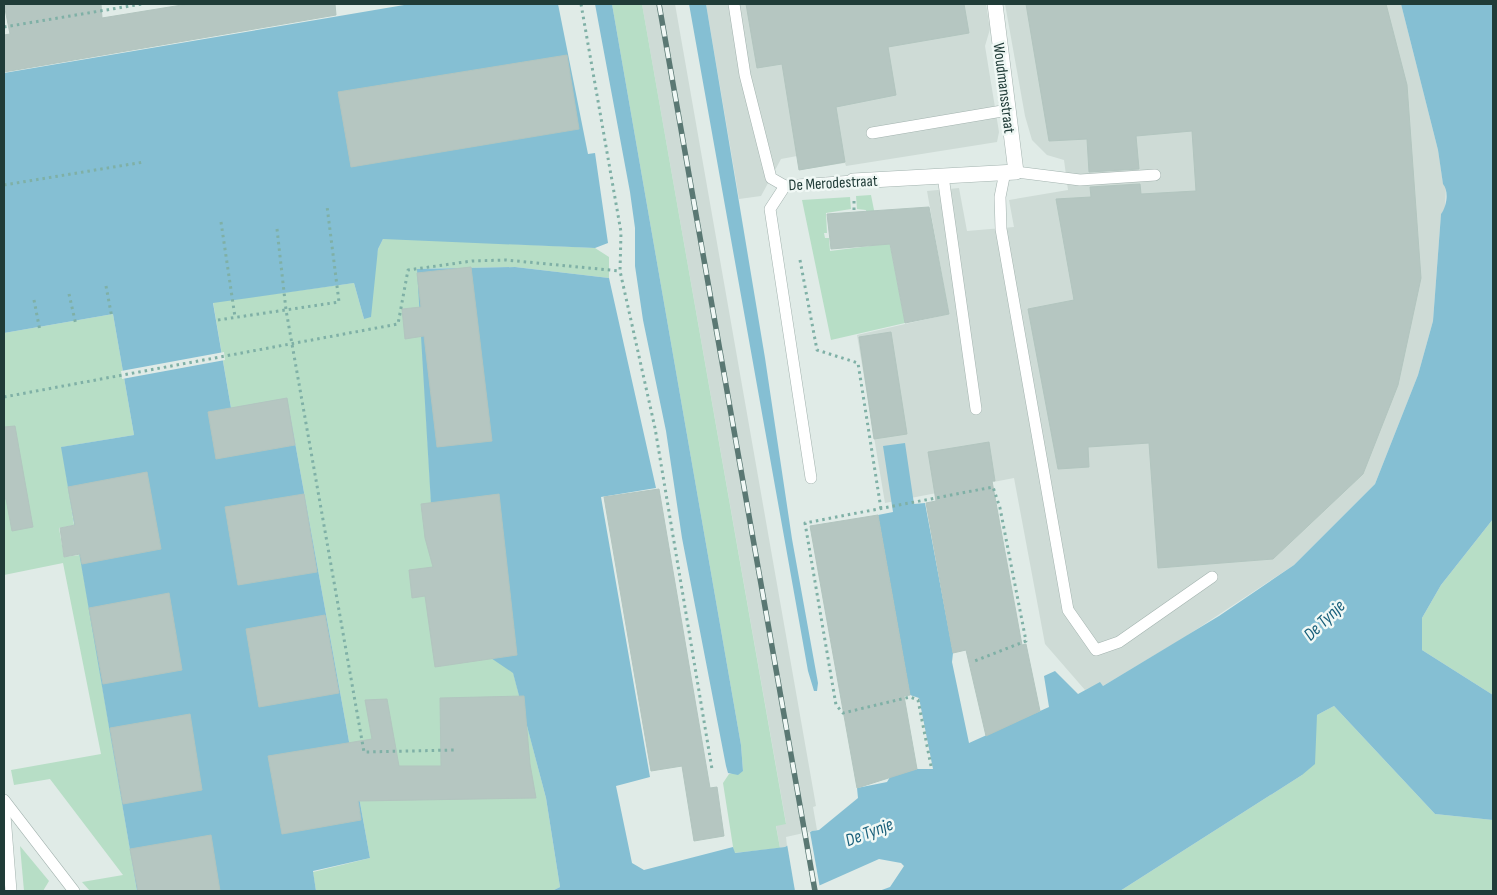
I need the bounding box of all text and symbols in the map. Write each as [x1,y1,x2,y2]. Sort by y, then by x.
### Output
street label: Woudmansstraat [989,42,1019,135]
street label: De Merodestraat [788,172,878,195]
water label: De Tynje [1299,596,1349,645]
water label: De Tynje [842,814,896,851]

